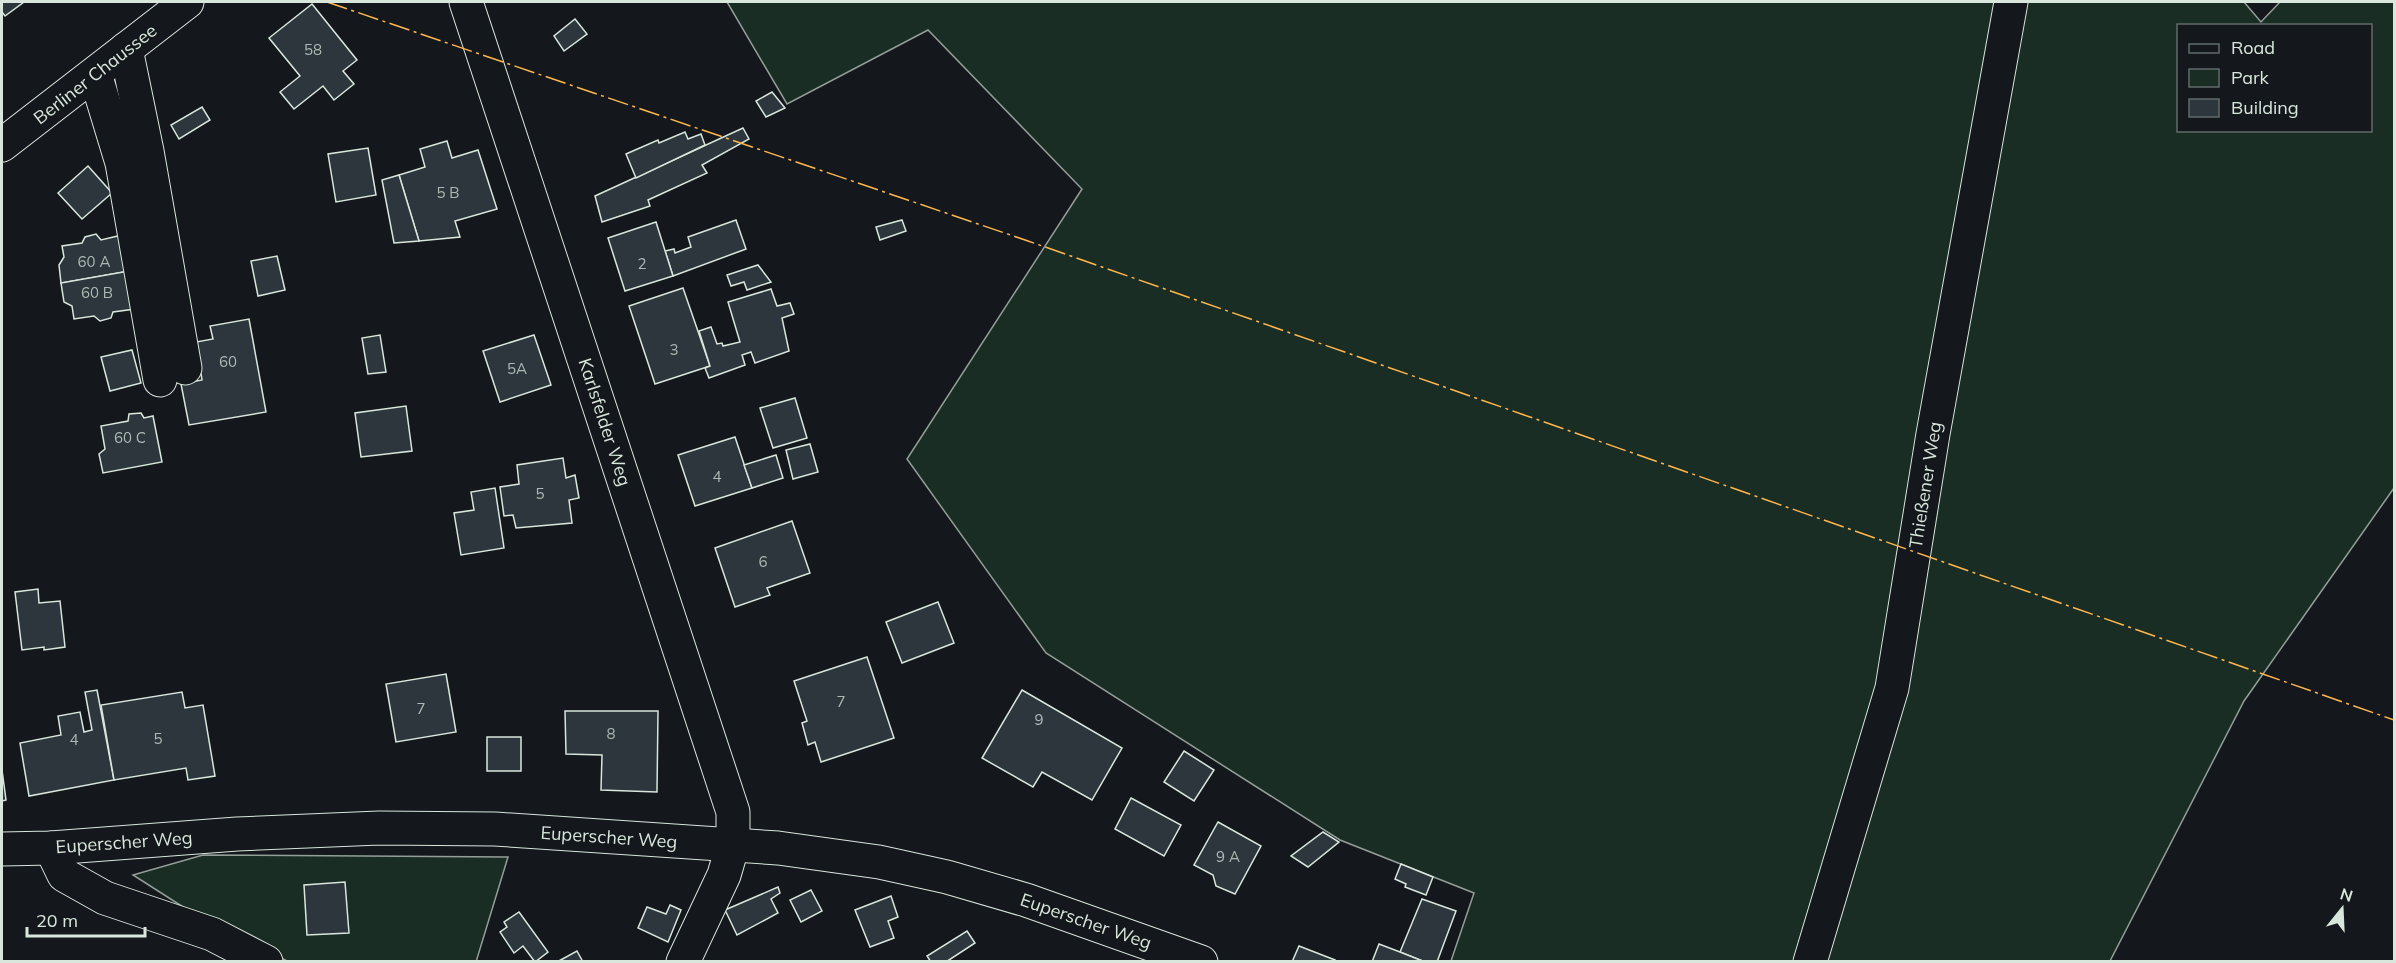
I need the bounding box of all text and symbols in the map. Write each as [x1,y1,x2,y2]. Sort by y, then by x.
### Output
street label: Berliner Chaussee [29,19,161,129]
legend [2177,24,2372,132]
text: Road [2231,36,2275,59]
house number: 58 [304,40,322,59]
text: Park [2231,66,2270,89]
text: Building [2231,96,2299,119]
house number: 5 B [436,183,460,202]
house number: 60 A [78,252,110,271]
house number: 2 [637,254,647,273]
house number: 60 B [81,283,113,302]
house number: 3 [669,340,679,359]
house number: 60 [219,352,237,371]
street label: Karlsfelder Weg [573,355,637,489]
house number: 5A [507,359,527,378]
street label: Thießener Weg [1904,420,1946,550]
house number: 60 C [114,428,146,447]
house number: 4 [712,467,722,486]
house number: 5 [535,484,545,503]
house number: 6 [758,552,768,571]
house number: 7 [836,692,846,711]
house number: 7 [416,699,426,718]
house number: 9 [1034,710,1044,729]
house number: 8 [606,724,616,743]
house number: 5 [153,729,163,748]
house number: 4 [69,730,79,749]
street label: Euperscher Weg [540,821,678,853]
street label: Euperscher Weg [55,826,193,858]
house number: 9 A [1216,847,1240,866]
north arrow [2312,879,2372,939]
text: N [2338,883,2355,906]
street label: Euperscher Weg [1017,888,1155,954]
scale bar [27,900,146,938]
text: 20 m [36,909,78,932]

